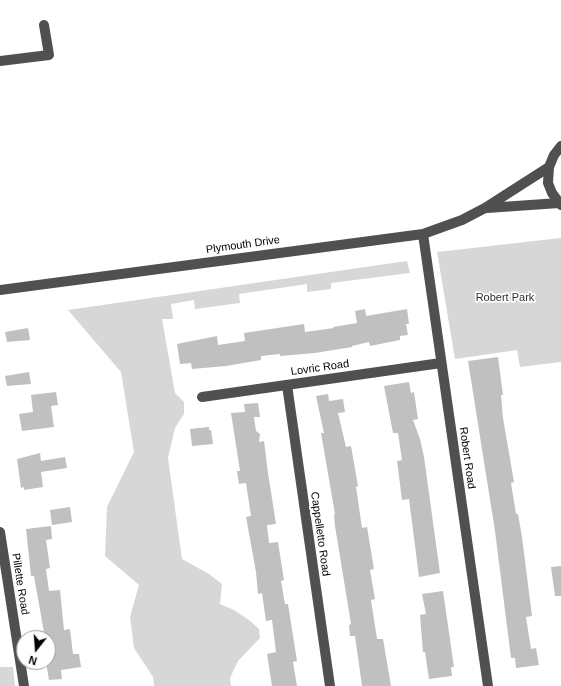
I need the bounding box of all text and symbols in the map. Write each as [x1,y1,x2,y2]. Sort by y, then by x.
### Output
street label: Plymouth Drive [205,233,281,257]
park label: Robert Park [476,291,534,305]
street label: Lovric Road [290,357,350,379]
street label: Robert Road [456,426,478,490]
street label: Cappelletto Road [308,491,332,577]
street label: Pillette Road [9,552,31,616]
north arrow [16,630,56,670]
text: N [27,654,38,667]

